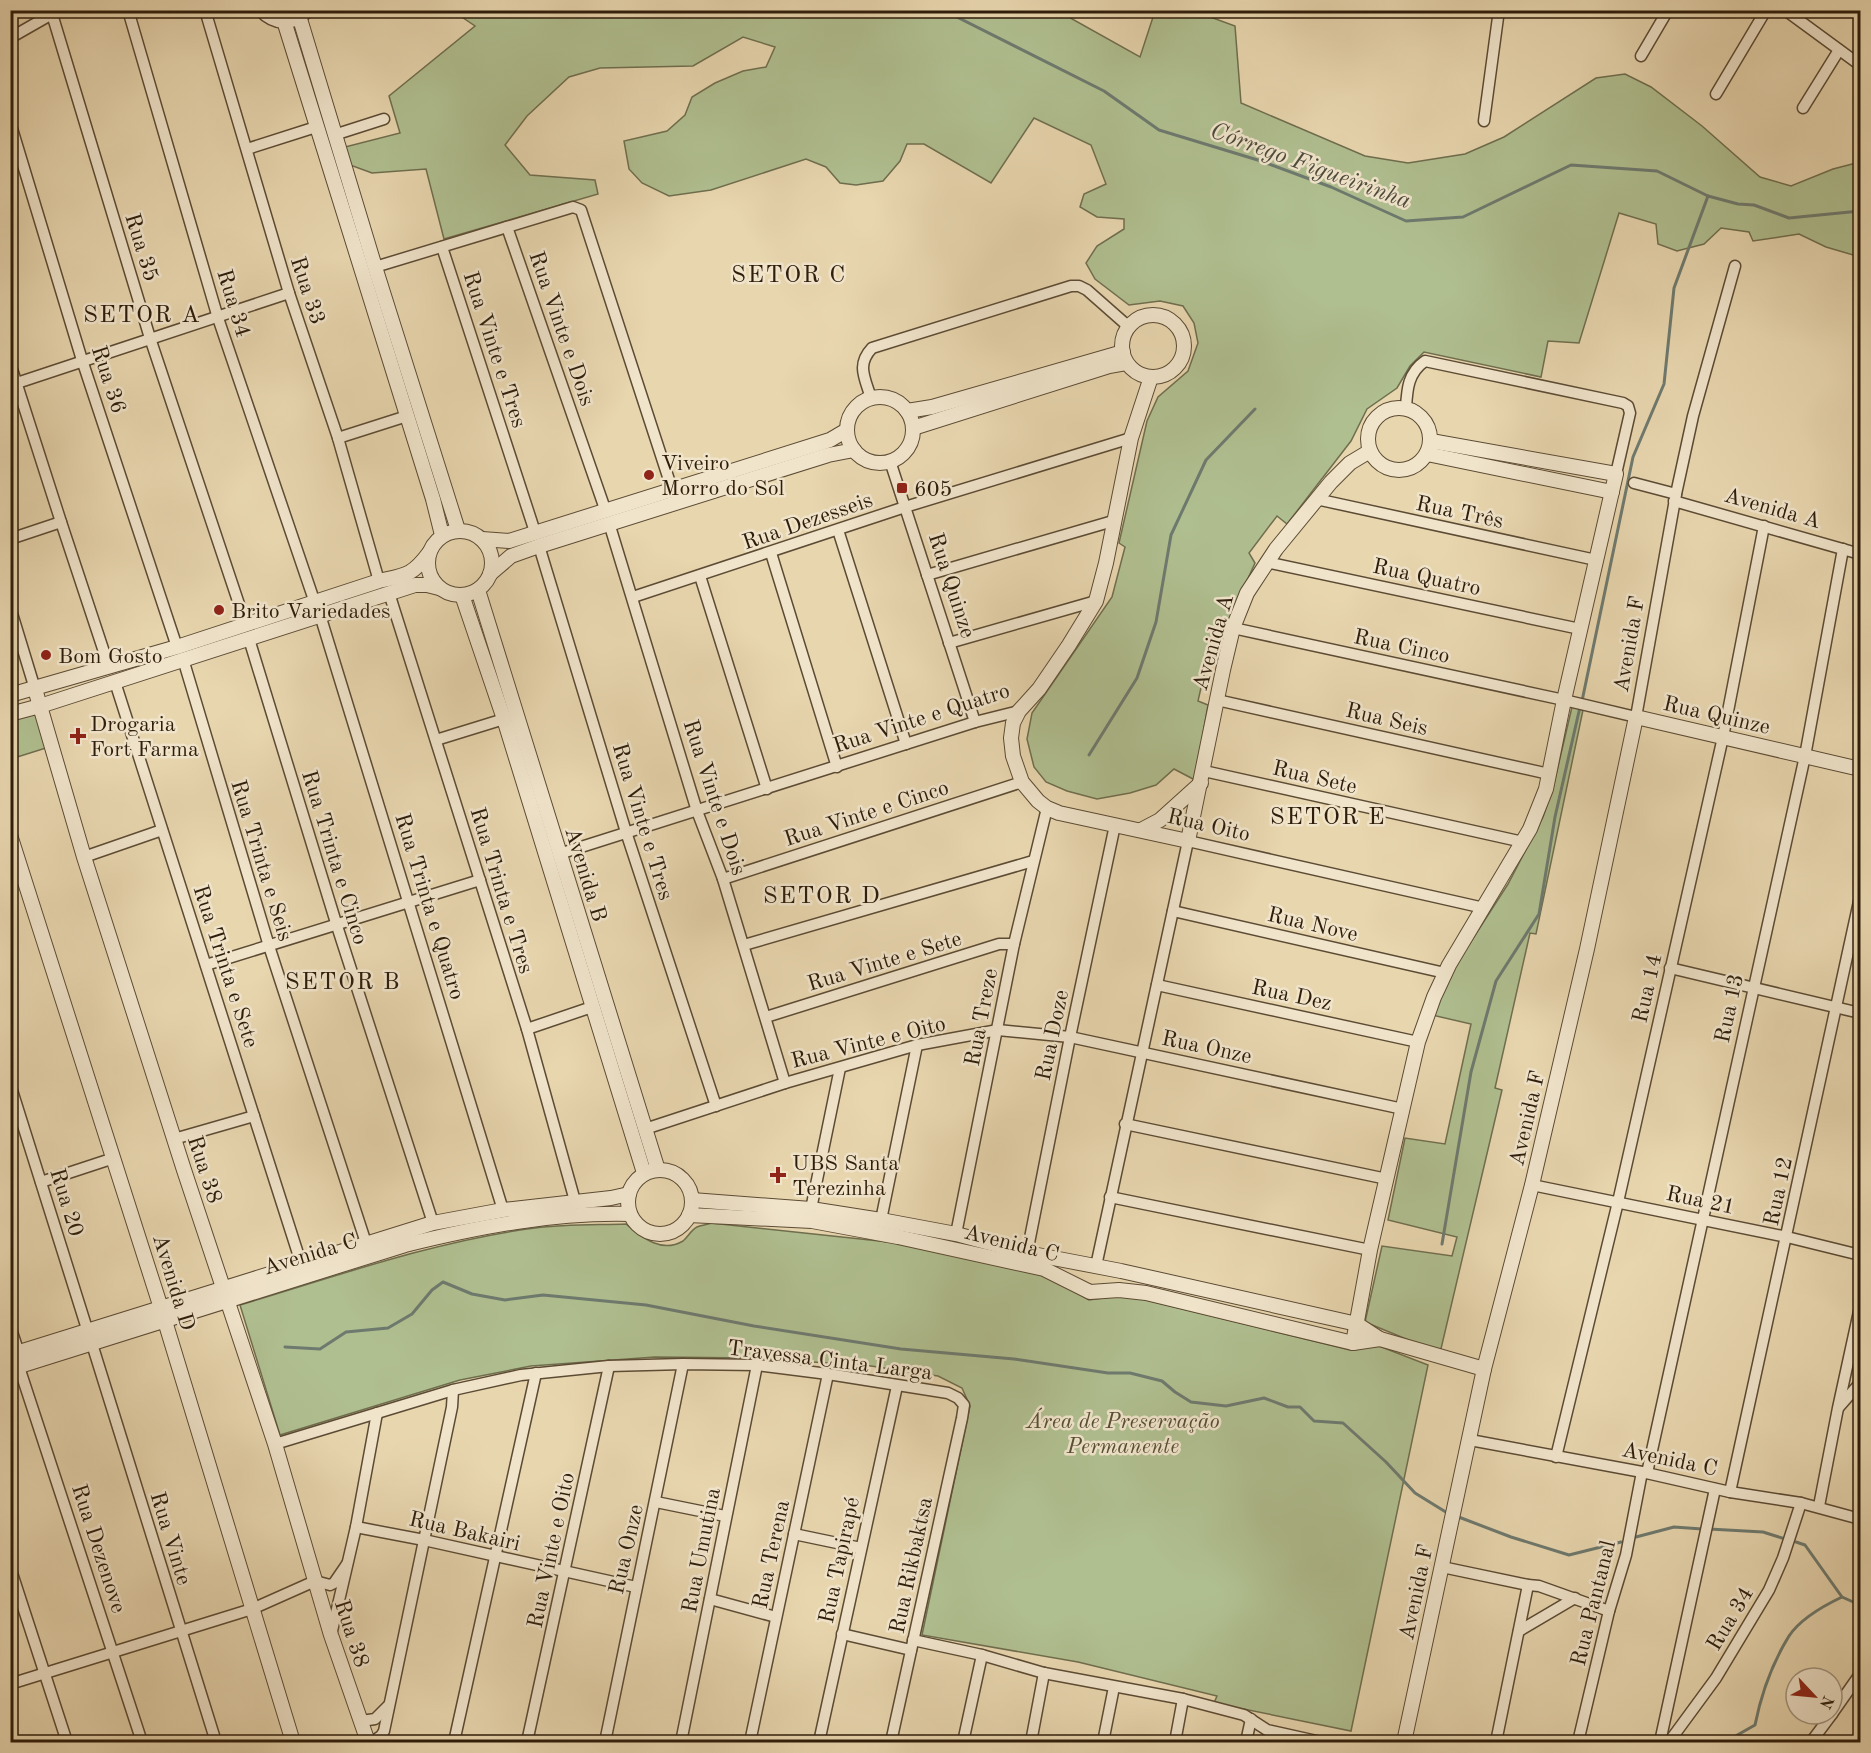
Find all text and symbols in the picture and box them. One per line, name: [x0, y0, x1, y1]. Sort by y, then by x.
water label: Córrego Figueirinha: [1207, 119, 1414, 214]
street label: Rua 35: [120, 211, 162, 284]
street label: Rua Vinte e Dois: [524, 248, 598, 409]
street label: Rua 33: [286, 254, 328, 327]
district label: SETOR C: [731, 264, 847, 288]
street label: Rua 34: [212, 267, 254, 340]
street label: Rua Vinte e Tres: [458, 269, 530, 431]
district label: SETOR A: [83, 304, 201, 328]
street label: Rua 36: [87, 343, 129, 416]
place label: Viveiro Morro do Sol: [661, 453, 785, 500]
marker: Viveiro Morro do Sol: [642, 468, 656, 482]
place label: 605: [914, 479, 952, 501]
marker: 605: [895, 481, 909, 495]
street label: Avenida A: [1722, 485, 1823, 533]
street label: Rua Dezesseis: [740, 489, 876, 554]
street label: Rua Três: [1414, 493, 1505, 533]
street label: Rua Quinze: [924, 530, 978, 641]
street label: Rua Quatro: [1370, 556, 1483, 600]
street label: Avenida A: [1190, 592, 1238, 693]
street label: Avenida F: [1611, 595, 1649, 694]
place label: Brito Variedades: [231, 601, 391, 623]
marker: Brito Variedades: [212, 603, 226, 617]
street label: Rua Cinco: [1352, 626, 1452, 668]
place label: Bom Gosto: [58, 646, 163, 668]
marker: Bom Gosto: [39, 648, 53, 662]
street label: Rua Vinte e Quatro: [831, 680, 1013, 758]
street label: Rua Quinze: [1661, 693, 1772, 739]
street label: Rua Seis: [1343, 700, 1430, 740]
place label: Drogaria Fort Farma: [90, 714, 199, 761]
street label: Rua Vinte e Dois: [679, 717, 750, 878]
marker: Drogaria Fort Farma: [71, 729, 85, 743]
street label: Rua Vinte e Tres: [608, 740, 676, 903]
street label: Rua Sete: [1270, 758, 1359, 798]
street label: Rua Trinta e Cinco: [297, 768, 371, 947]
street label: Rua Trinta e Seis: [226, 777, 296, 944]
street label: Rua Vinte e Cinco: [782, 777, 952, 851]
street label: Rua Trinta e Tres: [465, 805, 537, 976]
street label: Rua Oito: [1165, 806, 1252, 846]
district label: SETOR E: [1270, 806, 1386, 830]
street label: Rua Trinta e Quatro: [390, 811, 468, 1002]
street label: Avenida B: [560, 825, 610, 924]
street label: Rua Trinta e Sete: [188, 883, 262, 1051]
district label: SETOR D: [763, 885, 881, 909]
street label: Rua Nove: [1265, 904, 1360, 946]
street label: Rua Vinte e Sete: [805, 928, 964, 996]
street label: Rua 14: [1629, 952, 1667, 1025]
street label: Rua Treze: [962, 967, 1002, 1068]
district label: SETOR B: [285, 971, 401, 995]
street label: Rua 13: [1712, 972, 1748, 1045]
street label: Rua Dez: [1249, 977, 1334, 1015]
street label: Rua Doze: [1033, 988, 1073, 1083]
street label: Rua Vinte e Oito: [789, 1013, 948, 1073]
street label: Rua Onze: [1159, 1028, 1254, 1068]
street label: Avenida F: [1506, 1069, 1550, 1168]
street label: Rua 38: [183, 1133, 225, 1206]
place label: UBS Santa Terezinha: [792, 1153, 899, 1200]
street label: Rua 12: [1761, 1155, 1797, 1228]
street label: Rua 20: [45, 1166, 87, 1239]
marker: UBS Santa Terezinha: [769, 1166, 787, 1184]
street label: Rua 21: [1664, 1183, 1737, 1219]
street label: Avenida C: [962, 1222, 1061, 1266]
street label: Avenida C: [261, 1230, 360, 1280]
street label: Avenida D: [148, 1232, 198, 1333]
street label: Travessa Cinta Larga: [726, 1337, 934, 1384]
park label: Área de Preservação Permanente: [1025, 1407, 1220, 1458]
street label: Avenida C: [1620, 1439, 1719, 1481]
street label: Rua Vinte e Oito: [525, 1471, 579, 1630]
street label: Rua Dezenove: [67, 1481, 129, 1616]
street label: Rua Umutina: [679, 1486, 725, 1615]
street label: Rua Vinte: [146, 1489, 195, 1588]
street label: Rua Tapirapé: [816, 1495, 864, 1626]
street label: Rua Rikbaktsa: [887, 1495, 937, 1636]
street label: Rua Terena: [750, 1498, 794, 1611]
street label: Rua Onze: [606, 1502, 648, 1597]
street label: Rua Bakairi: [407, 1508, 523, 1555]
street label: Rua Pantanal: [1568, 1538, 1620, 1669]
street label: Avenida F: [1396, 1543, 1438, 1642]
street label: Rua 34: [1703, 1583, 1758, 1655]
street label: Rua 38: [330, 1597, 372, 1670]
north arrow: [1784, 1666, 1844, 1726]
text: N: [1815, 1693, 1836, 1711]

